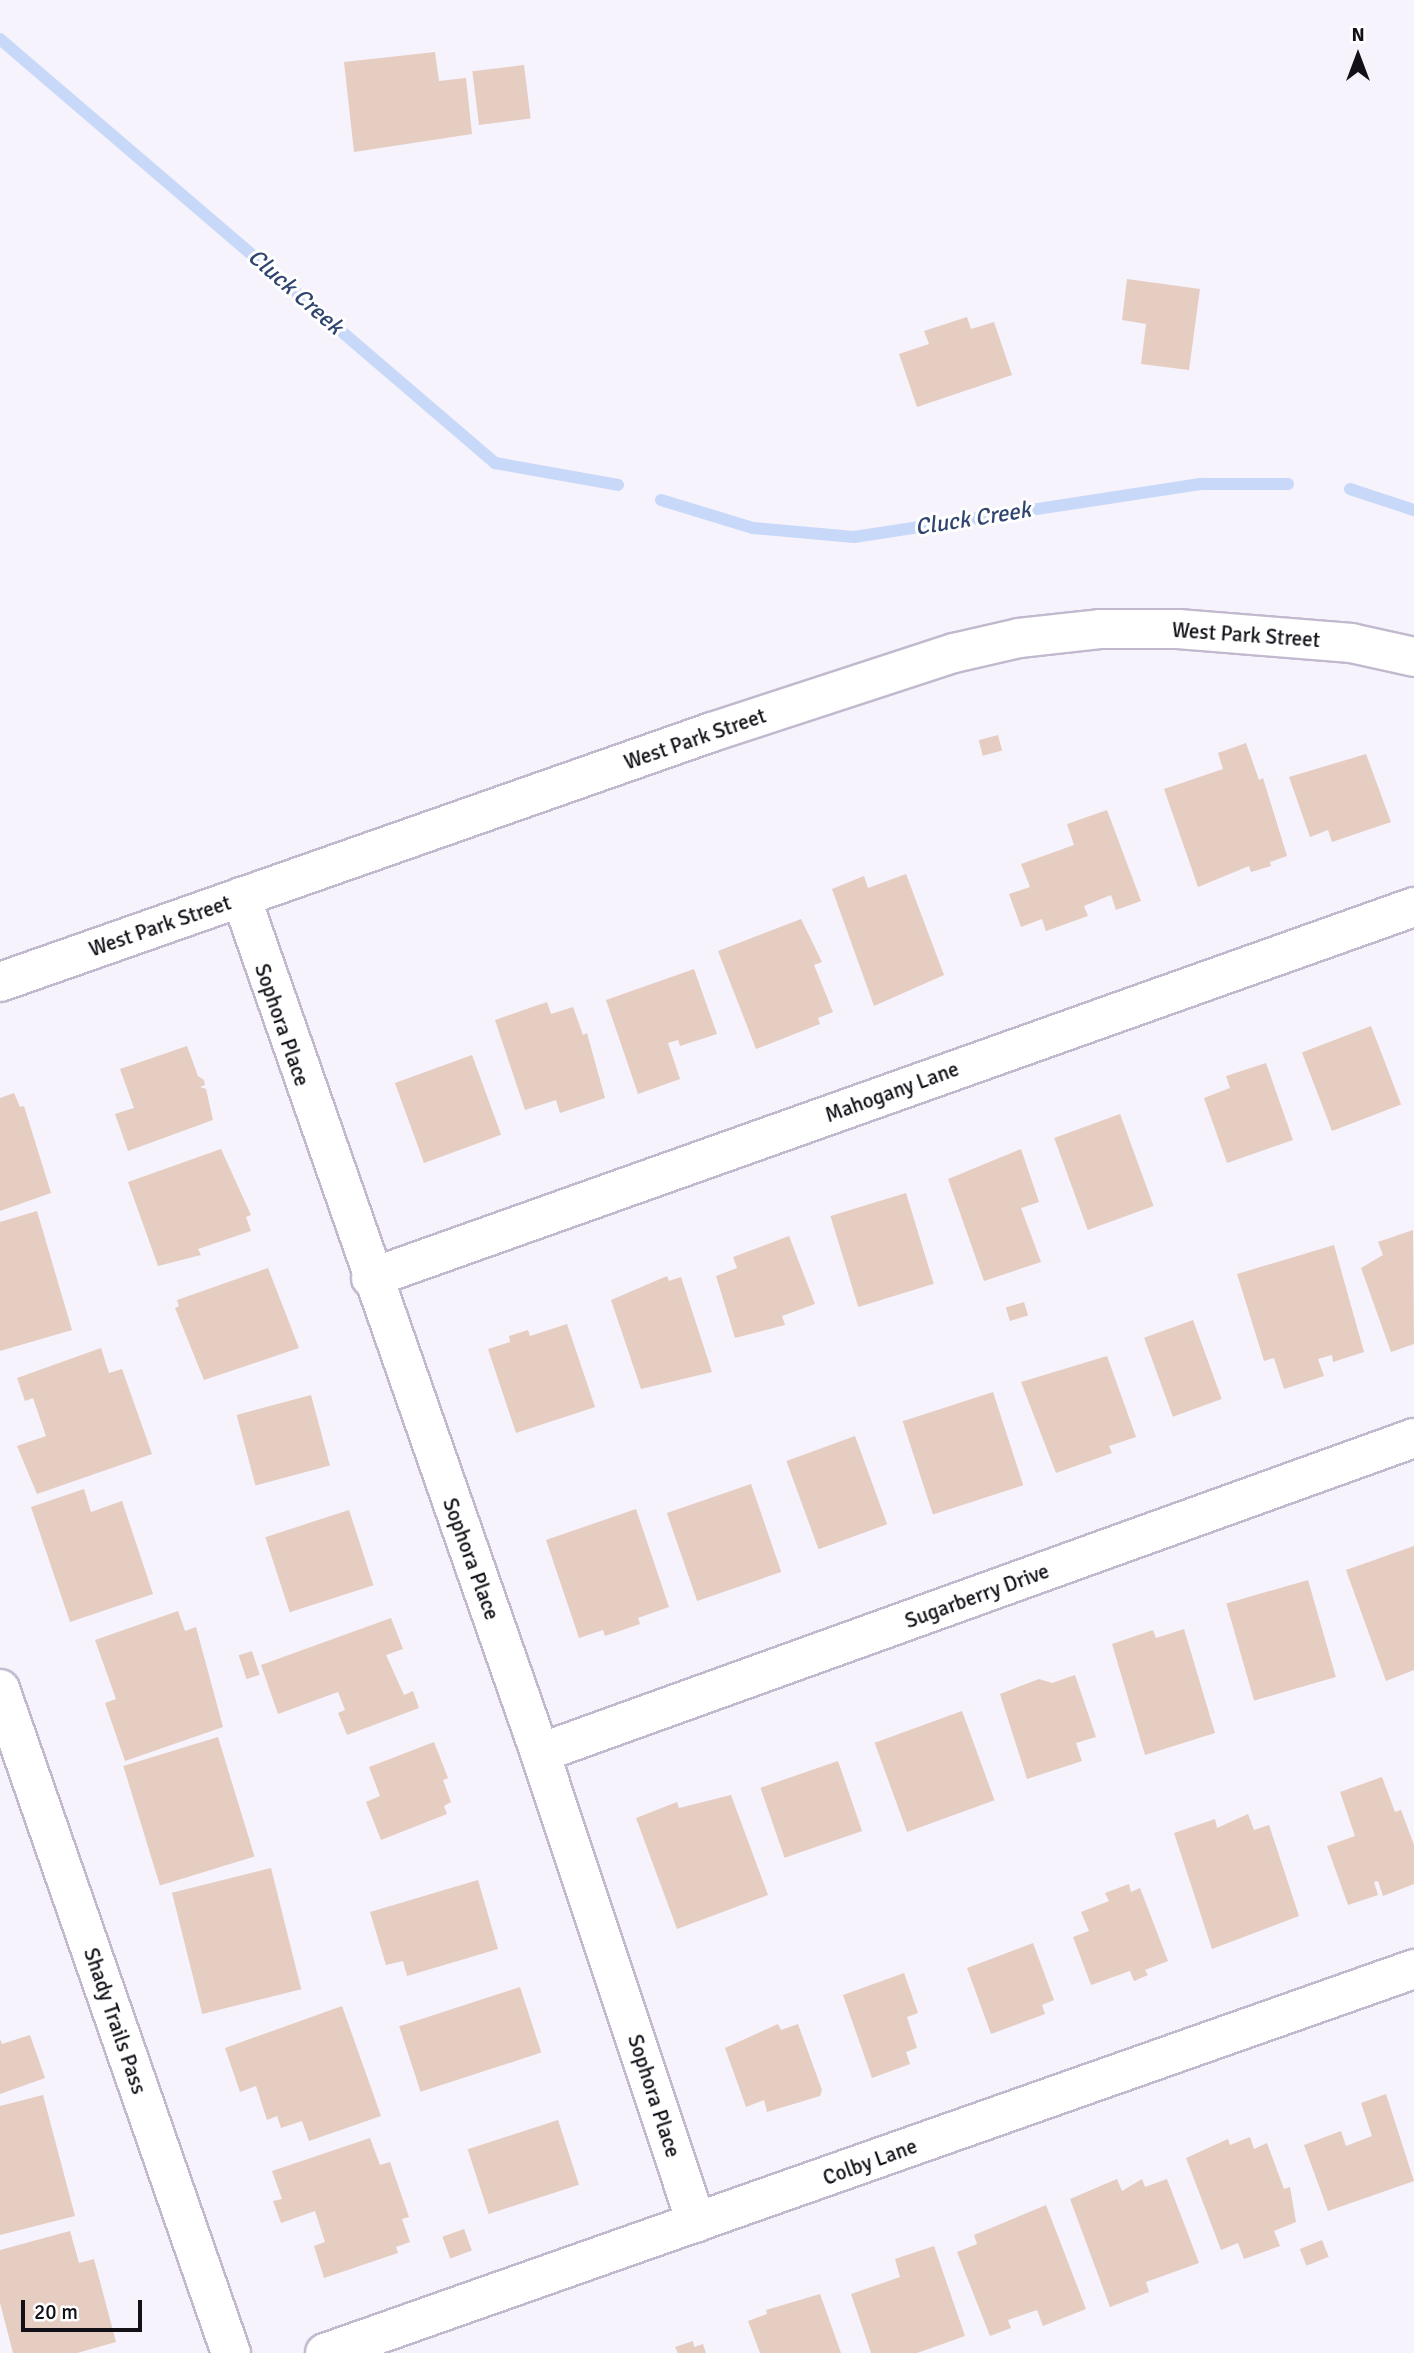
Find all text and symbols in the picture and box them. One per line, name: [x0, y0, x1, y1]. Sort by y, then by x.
north arrow: [1323, 21, 1393, 91]
text: N: [1351, 23, 1365, 47]
water label: Cluck Creek: [242, 243, 348, 341]
water label: Cluck Creek: [913, 496, 1033, 542]
street label: West Park Street: [1171, 617, 1321, 653]
street label: West Park Street: [621, 703, 769, 775]
street label: West Park Street: [86, 890, 234, 962]
street label: Sophora Place: [249, 960, 315, 1090]
street label: Mahogany Lane: [822, 1056, 962, 1128]
street label: Sophora Place: [437, 1495, 505, 1623]
street label: Sugarberry Drive: [901, 1558, 1053, 1634]
street label: Shady Trails Pass: [78, 1945, 152, 2097]
street label: Sophora Place: [622, 2031, 686, 2161]
street label: Colby Lane: [819, 2133, 921, 2191]
scale bar: [24, 2286, 145, 2330]
text: 20 m: [34, 2299, 78, 2325]

